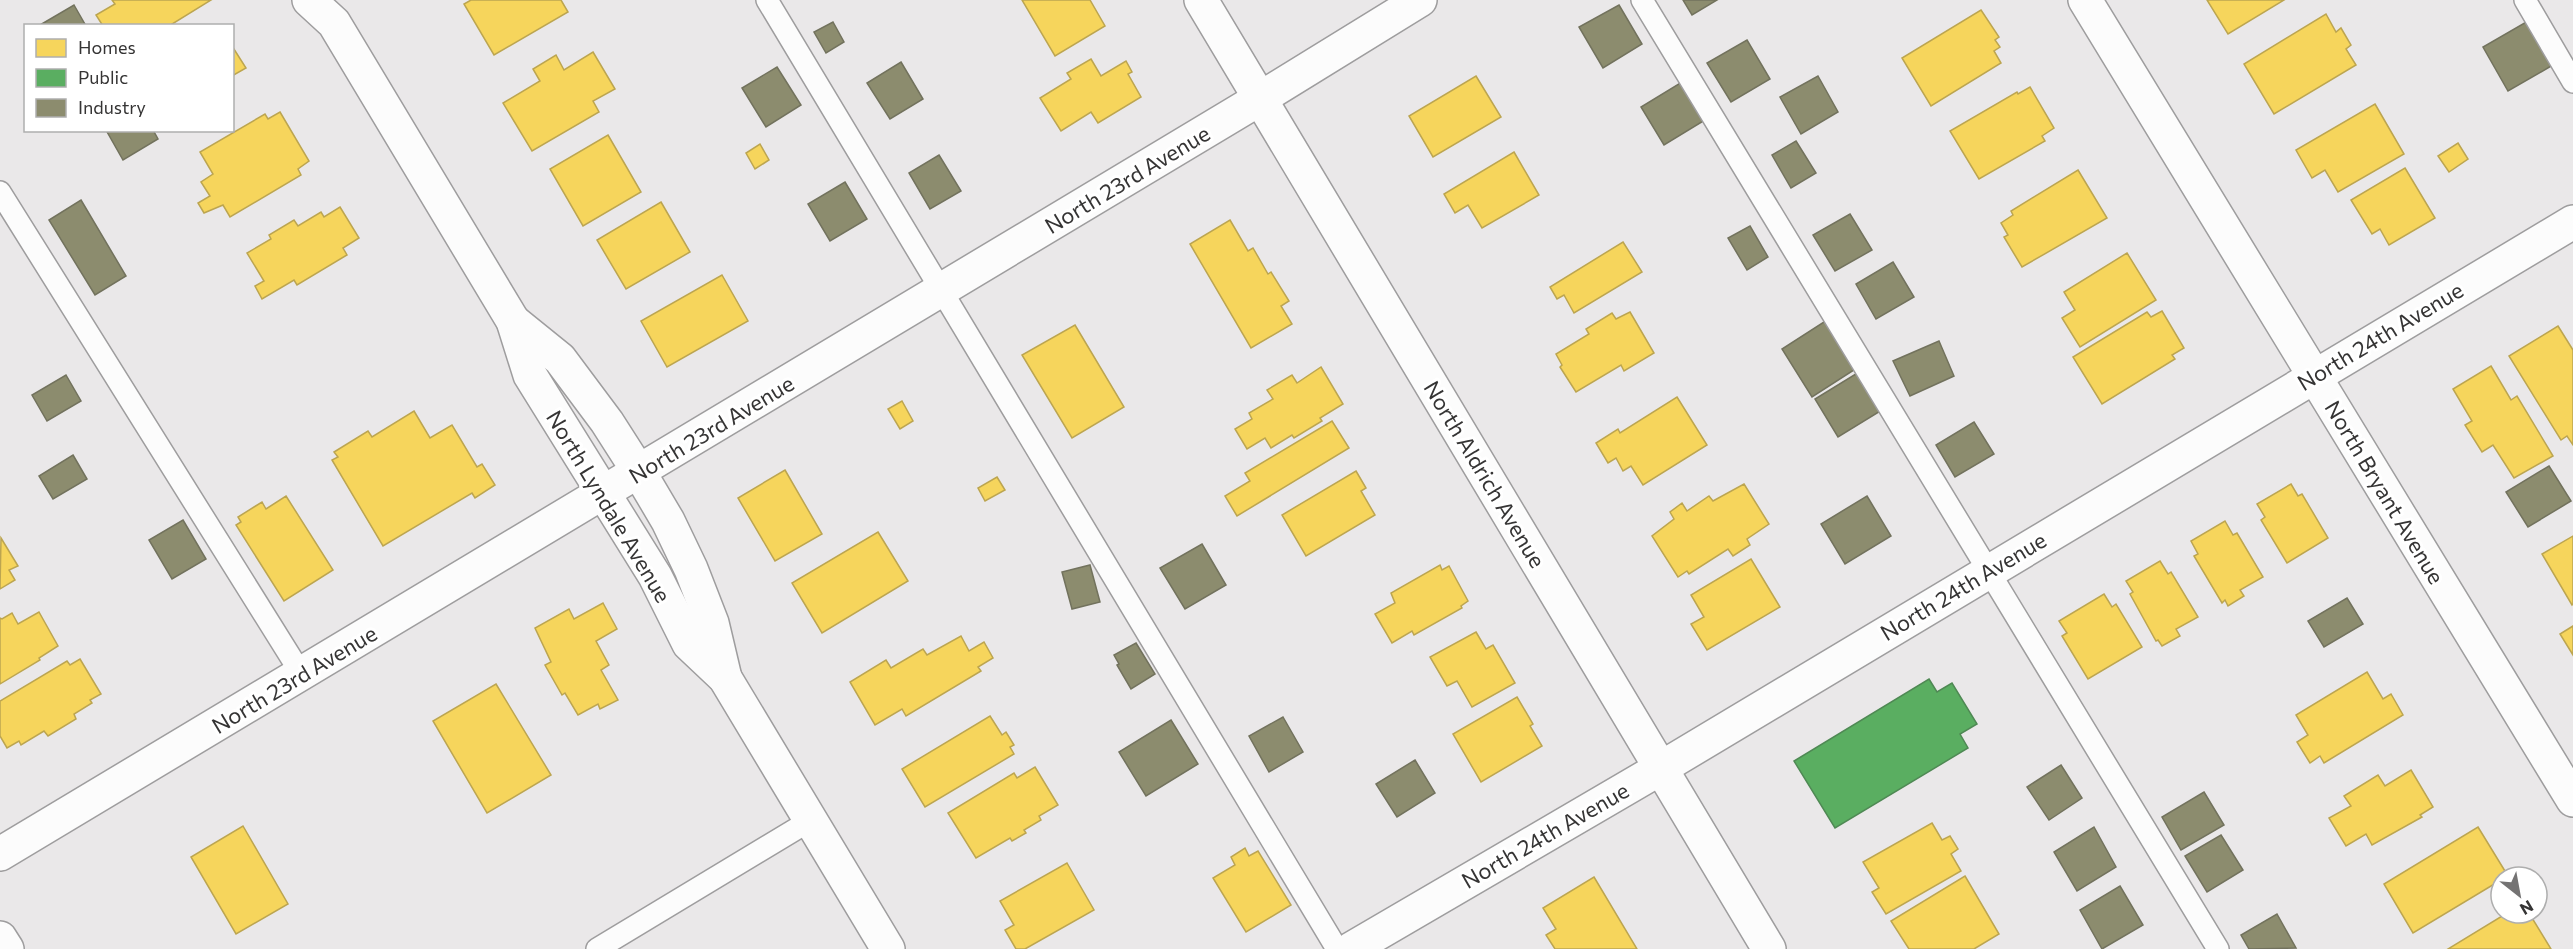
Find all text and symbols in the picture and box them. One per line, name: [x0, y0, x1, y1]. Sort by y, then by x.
legend: [24, 24, 234, 132]
text: Homes: [78, 36, 136, 58]
text: Public: [78, 66, 128, 88]
text: Industry: [78, 96, 146, 118]
street label: North 23rd Avenue: [1040, 119, 1214, 239]
street label: North 24th Avenue: [2292, 276, 2468, 396]
street label: North 23rd Avenue: [624, 369, 798, 489]
street label: North Aldrich Avenue: [1418, 376, 1552, 572]
street label: North Bryant Avenue: [2320, 395, 2450, 589]
street label: North Lyndale Avenue: [541, 405, 677, 607]
street label: North 24th Avenue: [1875, 526, 2051, 646]
street label: North 23rd Avenue: [207, 619, 381, 739]
street label: North 24th Avenue: [1457, 776, 1633, 894]
north arrow: [2489, 865, 2549, 925]
text: N: [2517, 897, 2537, 920]

